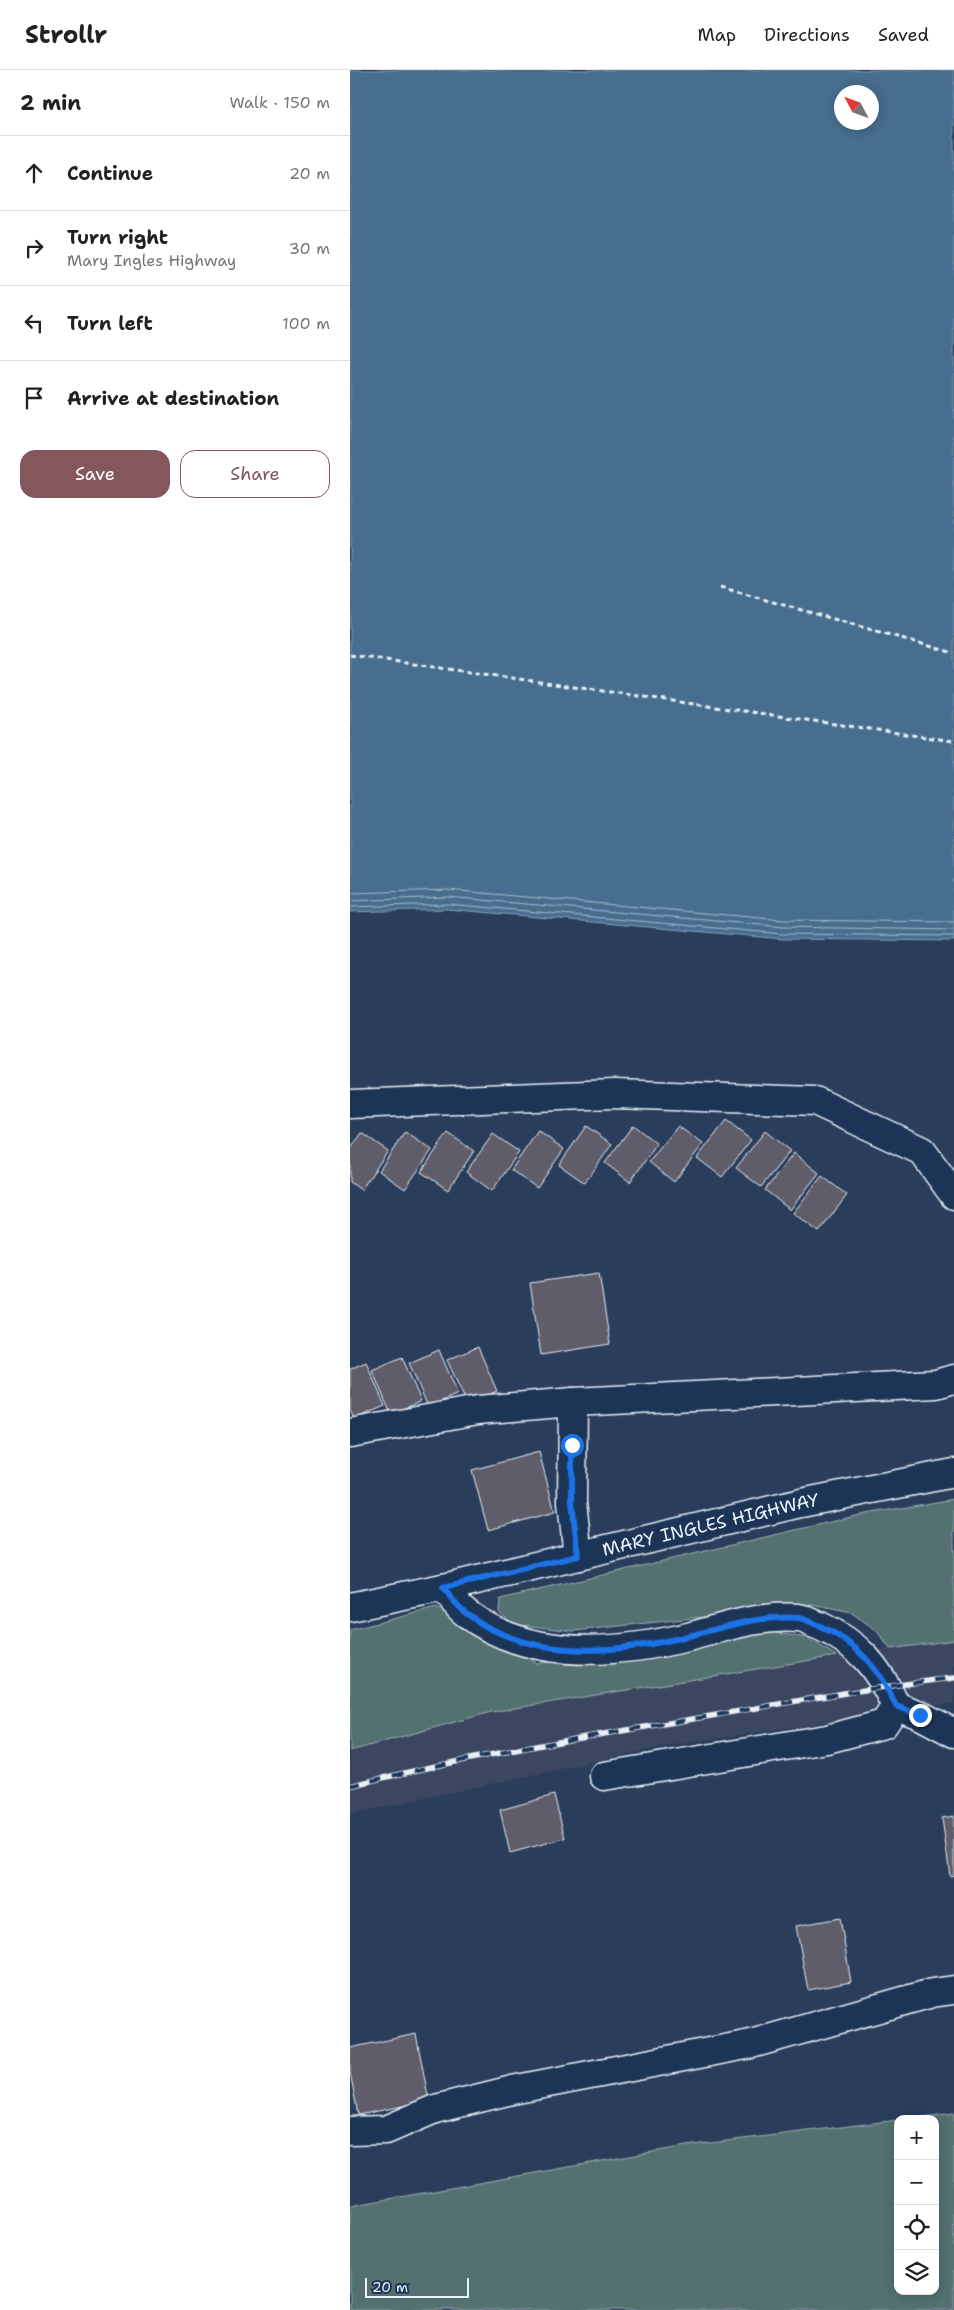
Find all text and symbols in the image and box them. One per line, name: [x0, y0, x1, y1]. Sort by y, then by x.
text: Strollr: [25, 19, 107, 51]
text: Map: [698, 23, 736, 47]
text: Directions: [764, 23, 850, 47]
text: Saved: [878, 23, 929, 47]
north arrow: [834, 85, 879, 130]
text: 2 min: [20, 89, 81, 117]
text: Walk · 150 m: [229, 92, 330, 113]
icon: ahead: [20, 159, 48, 187]
text: Continue: [67, 161, 153, 186]
text: 20 m: [289, 163, 330, 184]
text: Turn right: [67, 225, 168, 250]
icon: right: [20, 234, 48, 262]
text: 30 m: [289, 238, 330, 259]
text: Mary Ingles Highway: [67, 250, 236, 271]
icon: left: [20, 309, 48, 337]
text: Turn left: [67, 311, 153, 336]
text: 100 m: [282, 313, 330, 334]
icon: arrive: [20, 384, 48, 412]
text: Arrive at destination: [67, 386, 279, 411]
button: Save: [20, 450, 170, 498]
button: Share: [180, 450, 330, 498]
route start: [561, 1434, 584, 1457]
street label: MARY INGLES HIGHWAY: [600, 1488, 821, 1562]
route end: [909, 1704, 932, 1727]
map controls: [894, 2115, 939, 2295]
button: +: [894, 2115, 939, 2160]
button: −: [894, 2160, 939, 2205]
button: locate: [894, 2205, 939, 2250]
button: layers: [894, 2250, 939, 2295]
scale bar: [365, 2275, 469, 2298]
text: 20 m: [372, 2278, 408, 2296]

